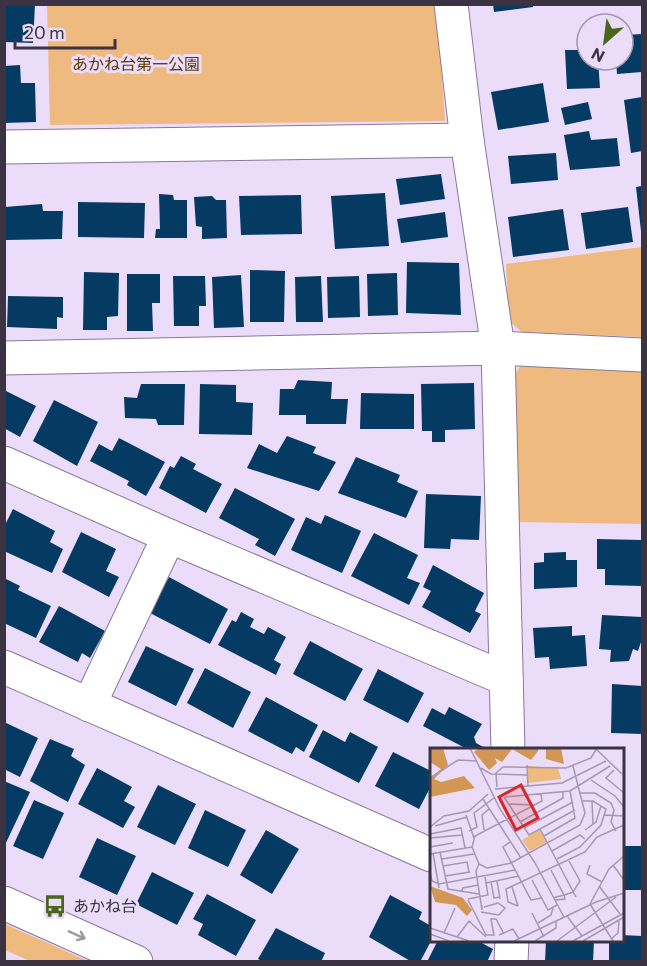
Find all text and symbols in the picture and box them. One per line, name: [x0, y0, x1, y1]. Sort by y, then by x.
scale bar: [15, 12, 116, 50]
north arrow: [575, 12, 635, 72]
text: 20 m: [24, 21, 65, 43]
text: N: [588, 44, 607, 67]
park label: あかね台第一公園: [72, 54, 200, 73]
inset map: [430, 748, 623, 942]
bus stop icon: あかね台: [42, 893, 68, 919]
place label: あかね台: [73, 896, 137, 915]
one-way arrow: [67, 930, 86, 941]

